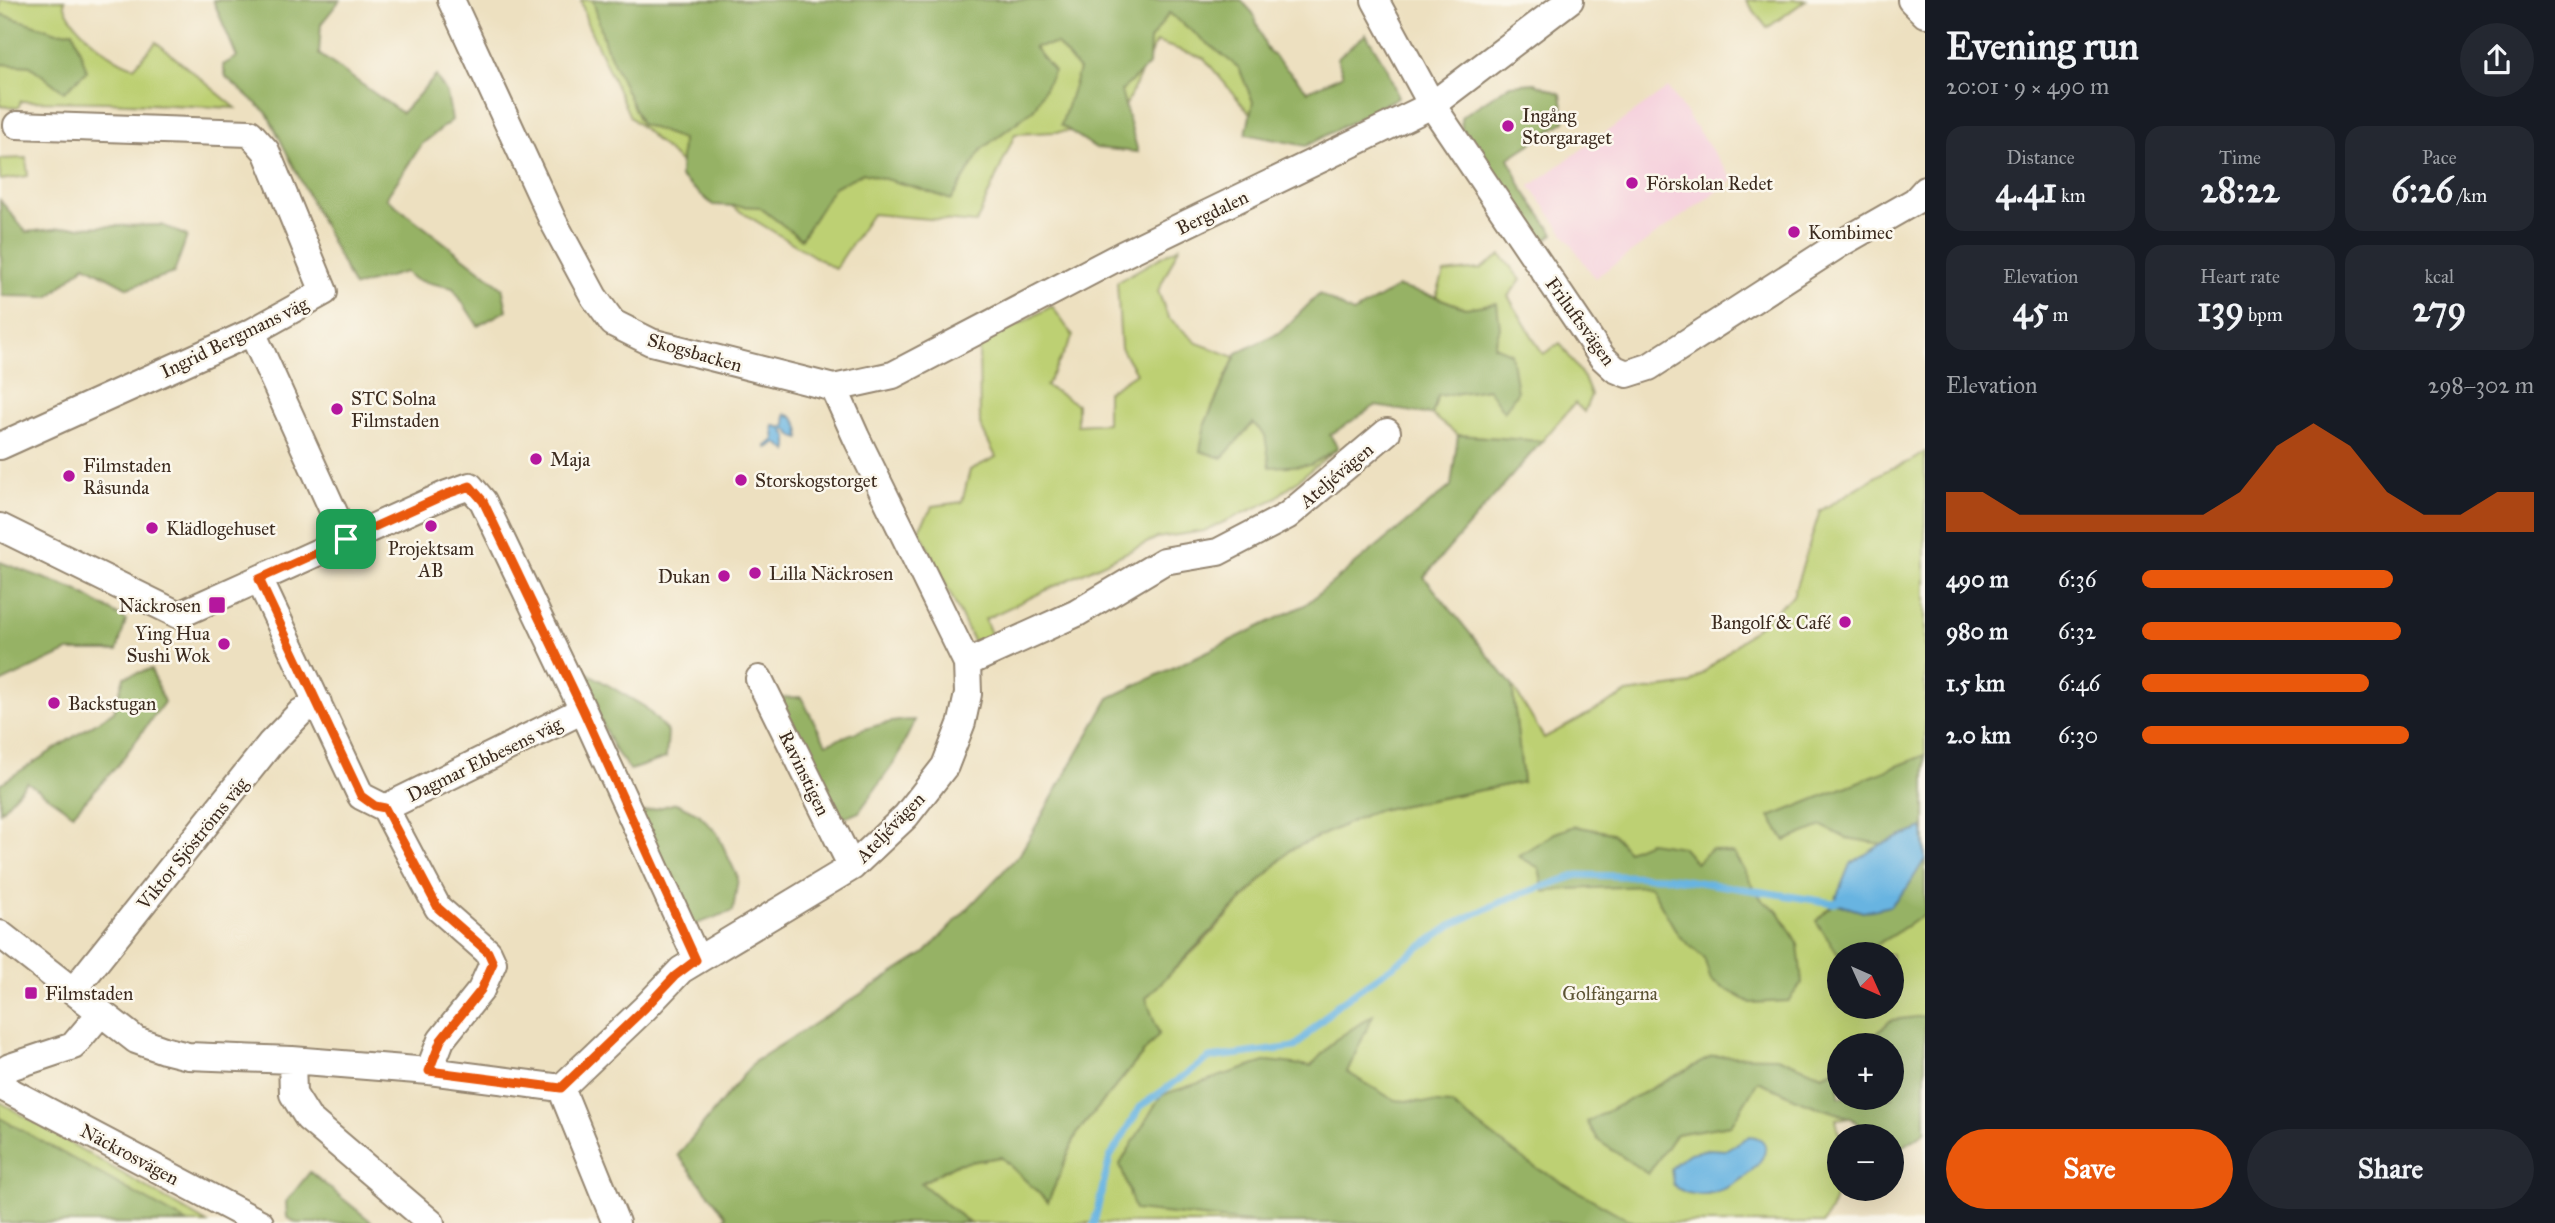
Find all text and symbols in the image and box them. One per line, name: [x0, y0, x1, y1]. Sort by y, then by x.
text: Evening run: [1946, 23, 2139, 69]
button: share: [2460, 23, 2534, 97]
text: 20:01 · 9 × 490 m: [1946, 72, 2109, 100]
place label: Ingång Storgaraget: [1522, 104, 1612, 150]
marker: Ingång Storgaraget: [1500, 118, 1516, 134]
text: Distance: [2007, 146, 2075, 169]
text: Time: [2219, 146, 2261, 169]
text: Pace: [2422, 146, 2457, 169]
text: 4.41: [1996, 169, 2057, 212]
text: 28:22: [2200, 169, 2280, 212]
text: 6:26: [2391, 169, 2453, 212]
place label: Förskolan Redet: [1646, 172, 1773, 195]
marker: Förskolan Redet: [1624, 175, 1640, 191]
text: km: [2057, 184, 2086, 207]
text: /km: [2453, 184, 2487, 207]
street label: Bergdalen: [1172, 185, 1252, 241]
place label: Kombimec: [1808, 221, 1893, 244]
marker: Kombimec: [1786, 224, 1802, 240]
text: Elevation: [2003, 265, 2078, 288]
text: Heart rate: [2200, 265, 2280, 288]
text: kcal: [2424, 265, 2454, 288]
street label: Friluftsvägen: [1540, 273, 1620, 371]
text: 45: [2013, 288, 2049, 331]
text: 139: [2197, 288, 2244, 331]
text: 279: [2412, 288, 2466, 331]
street label: Ingrid Bergmans väg: [157, 292, 312, 384]
text: m: [2049, 303, 2069, 326]
text: bpm: [2244, 303, 2283, 326]
street label: Skogsbacken: [645, 328, 745, 378]
text: Elevation: [1946, 371, 2037, 399]
text: 298–302 m: [2428, 371, 2534, 399]
place label: STC Solna Filmstaden: [351, 387, 439, 432]
marker: STC Solna Filmstaden: [329, 401, 345, 417]
street label: Ateljévägen: [1294, 438, 1378, 514]
place label: Maja: [550, 448, 591, 471]
marker: Maja: [528, 451, 544, 467]
place label: Filmstaden Råsunda: [83, 454, 171, 499]
marker: Filmstaden Råsunda: [61, 468, 77, 484]
place label: Storskogstorget: [755, 469, 878, 493]
marker: Storskogstorget: [733, 472, 749, 488]
pin: [316, 509, 376, 569]
place label: Klädlogehuset: [166, 517, 276, 541]
marker: Projektsam AB: [423, 518, 439, 534]
marker: Klädlogehuset: [144, 520, 160, 536]
icon: arrive: [327, 520, 365, 558]
place label: Projektsam AB: [388, 537, 474, 582]
place label: Lilla Näckrosen: [769, 562, 893, 585]
place label: Dukan: [658, 565, 710, 588]
marker: Lilla Näckrosen: [747, 565, 763, 581]
text: 490 m: [1946, 565, 2009, 593]
text: 6:36: [2058, 565, 2097, 593]
marker: Dukan: [716, 568, 732, 584]
place label: Näckrosen: [118, 594, 201, 617]
marker: Näckrosen: [207, 595, 227, 615]
place label: Bangolf & Café: [1711, 611, 1831, 635]
marker: Bangolf & Café: [1837, 614, 1853, 630]
text: 980 m: [1946, 617, 2008, 645]
text: 6:32: [2058, 617, 2096, 645]
place label: Ying Hua Sushi Wok: [126, 622, 211, 667]
marker: Ying Hua Sushi Wok: [216, 636, 232, 652]
text: 1.5 km: [1946, 669, 2005, 697]
text: 6:46: [2058, 669, 2100, 697]
place label: Backstugan: [68, 692, 156, 716]
marker: Backstugan: [46, 695, 62, 711]
street label: Dagmar Ebbesens väg: [403, 712, 566, 808]
text: 2.0 km: [1946, 721, 2011, 749]
text: 6:30: [2058, 721, 2098, 749]
street label: Ravinstigen: [773, 727, 835, 820]
street label: Viktor Sjöströms väg: [131, 772, 254, 915]
street label: Ateljévägen: [850, 787, 930, 869]
north arrow: [1827, 942, 1904, 1018]
map controls: [1827, 942, 1904, 1201]
place label: Filmstaden: [45, 982, 133, 1005]
park label: Golfängarna: [1562, 982, 1659, 1006]
marker: Filmstaden: [23, 985, 39, 1001]
button: +: [1827, 1033, 1904, 1110]
street label: Näckrosvägen: [76, 1119, 183, 1191]
button: −: [1827, 1124, 1904, 1201]
button: Save: [1946, 1129, 2233, 1209]
button: Share: [2247, 1129, 2534, 1209]

